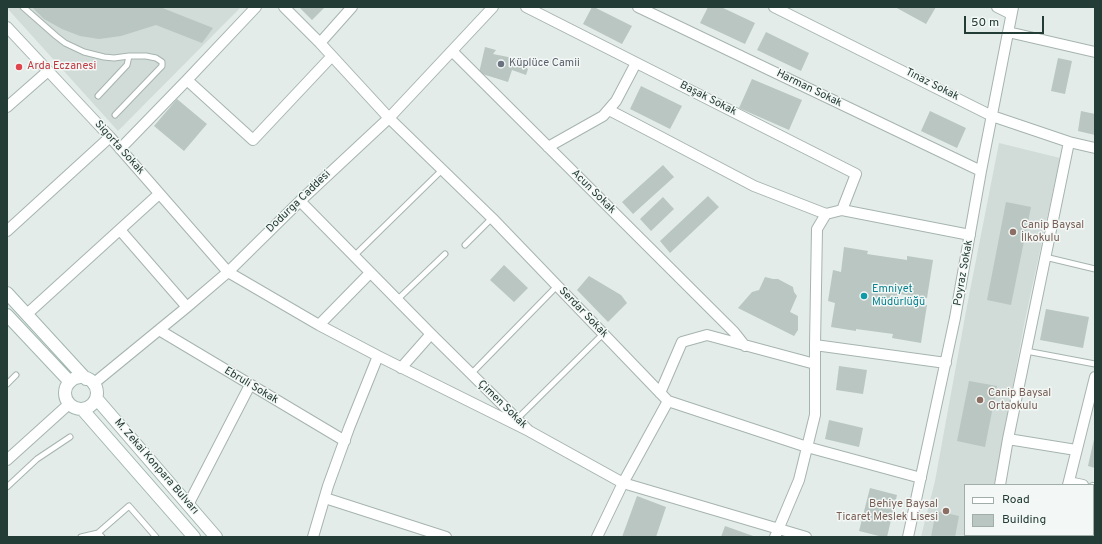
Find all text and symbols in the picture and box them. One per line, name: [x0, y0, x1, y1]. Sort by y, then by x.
scale bar: [966, 8, 1046, 34]
text: 50 m: [971, 15, 999, 31]
place label: Küplüce Camii: [509, 57, 580, 71]
marker: Küplüce Camii: [496, 59, 506, 69]
place label: Arda Eczanesi: [27, 60, 96, 74]
marker: Arda Eczanesi: [14, 62, 24, 72]
street label: Tınaz Sokak: [903, 66, 961, 104]
street label: Harman Sokak: [774, 67, 844, 111]
street label: Başak Sokak: [677, 79, 739, 119]
street label: Sigorta Sokak: [91, 118, 147, 178]
street label: Acun Sokak: [568, 167, 618, 217]
street label: Dodurga Caddesi: [264, 168, 334, 236]
place label: Canip Baysal İlkokulu: [1021, 219, 1084, 245]
marker: Canip Baysal İlkokulu: [1008, 227, 1018, 237]
street label: Poyraz Sokak: [952, 239, 976, 307]
place label: Emniyet Müdürlüğü: [872, 283, 925, 309]
street label: Serdar Sokak: [556, 285, 610, 341]
marker: Emniyet Müdürlüğü: [859, 291, 869, 301]
street label: Ebruli Sokak: [221, 365, 281, 407]
street label: Çimen Sokak: [474, 378, 530, 432]
place label: Canip Baysal Ortaokulu: [988, 387, 1051, 413]
marker: Canip Baysal Ortaokulu: [975, 395, 985, 405]
street label: M. Zekai Konpara Bulvarı: [111, 417, 201, 517]
legend: [964, 484, 1094, 536]
text: Road: [1002, 492, 1030, 508]
place label: Behiye Baysal Ticaret Meslek Lisesi: [836, 498, 938, 524]
marker: Behiye Baysal Ticaret Meslek Lisesi: [941, 506, 951, 516]
text: Building: [1002, 512, 1046, 528]

